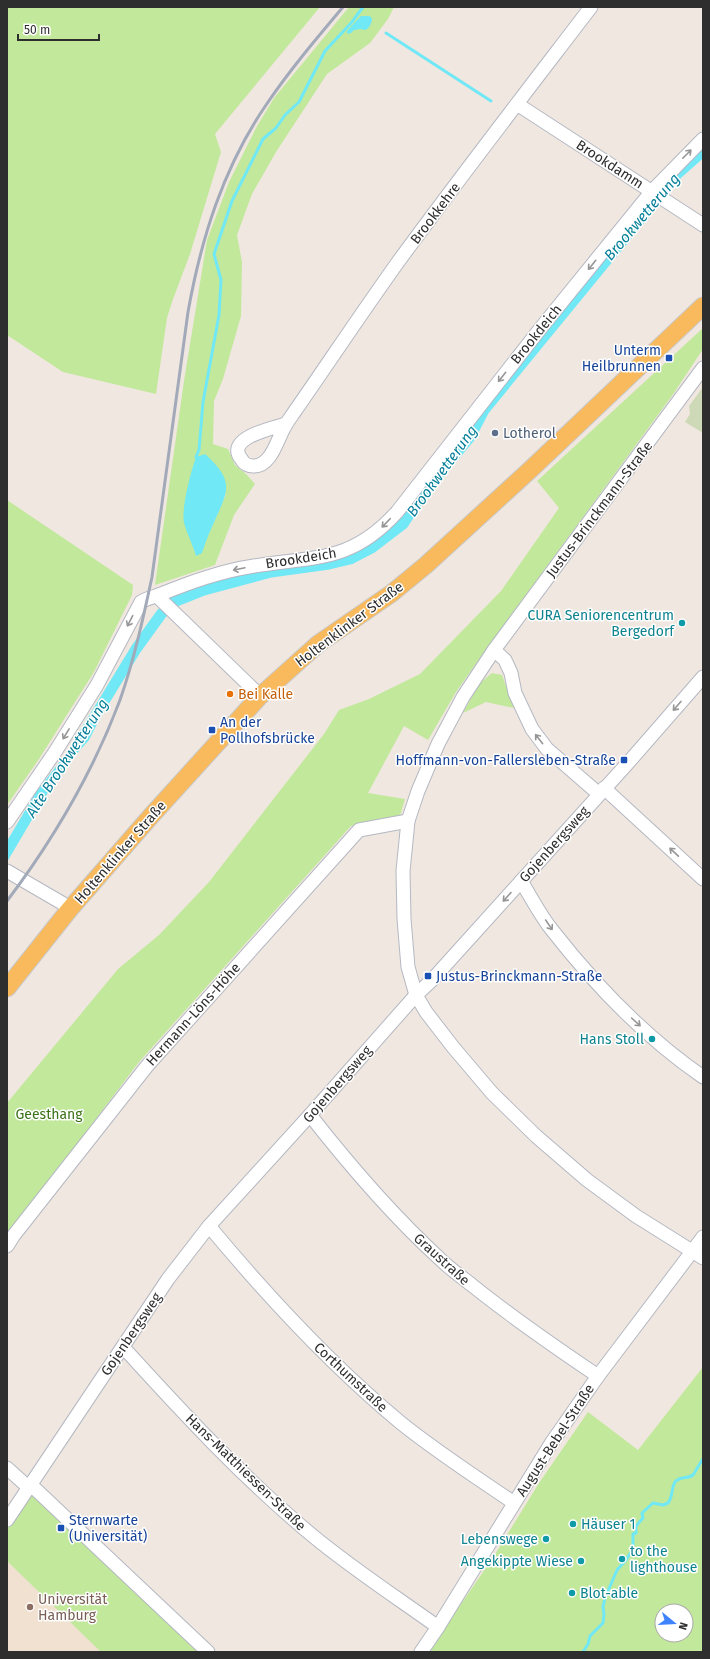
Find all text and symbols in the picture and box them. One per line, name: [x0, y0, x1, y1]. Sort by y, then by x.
scale bar: [18, 16, 99, 42]
text: 50 m: [24, 23, 50, 37]
street label: Brookdamm: [573, 136, 647, 192]
one-way arrow: [682, 149, 691, 159]
water label: Brookwetterung: [600, 170, 684, 264]
street label: Brookkehre: [407, 179, 464, 247]
one-way arrow: [587, 259, 596, 270]
street label: Brookdeich: [507, 301, 566, 368]
place label: Unterm Heilbrunnen: [582, 342, 661, 375]
marker: Unterm Heilbrunnen: [664, 353, 674, 363]
one-way arrow: [497, 372, 506, 383]
water label: Brookwetterung: [403, 422, 481, 520]
place label: Lotherol: [503, 425, 556, 442]
marker: Lotherol: [490, 428, 500, 438]
street label: Justus-Brinckmann-Straße: [543, 438, 656, 581]
one-way arrow: [382, 518, 391, 528]
street label: Brookdeich: [264, 544, 338, 573]
one-way arrow: [233, 565, 246, 573]
street label: Holtenklinker Straße: [292, 578, 407, 671]
place label: CURA Seniorencentrum Bergedorf: [528, 607, 675, 640]
one-way arrow: [126, 615, 133, 627]
marker: CURA Seniorencentrum Bergedorf: [677, 618, 687, 628]
place label: Bei Kalle: [238, 686, 293, 703]
marker: Bei Kalle: [225, 689, 235, 699]
water label: Alte Brookwetterung: [21, 695, 112, 821]
one-way arrow: [672, 700, 681, 711]
place label: An der Pollhofsbrücke: [220, 714, 315, 747]
marker: An der Pollhofsbrücke: [207, 725, 217, 735]
one-way arrow: [62, 728, 70, 740]
one-way arrow: [535, 733, 544, 744]
place label: Hoffmann-von-Fallersleben-Straße: [396, 752, 616, 769]
marker: Hoffmann-von-Fallersleben-Straße: [619, 755, 629, 765]
street label: Holtenklinker Straße: [71, 797, 170, 907]
street label: Gojenbergsweg: [516, 802, 593, 886]
one-way arrow: [669, 847, 679, 857]
one-way arrow: [502, 891, 511, 902]
one-way arrow: [545, 920, 553, 931]
street label: Hermann-Löns-Höhe: [143, 959, 244, 1069]
place label: Justus-Brinckmann-Straße: [436, 968, 602, 985]
marker: Justus-Brinckmann-Straße: [423, 971, 433, 981]
one-way arrow: [630, 1018, 641, 1027]
place label: Hans Stoll: [580, 1031, 644, 1048]
marker: Hans Stoll: [647, 1034, 657, 1044]
street label: Gojenbergsweg: [299, 1042, 376, 1126]
park label: Geesthang: [16, 1106, 83, 1123]
street label: Graustraße: [410, 1230, 473, 1289]
street label: Gojenbergsweg: [97, 1289, 166, 1379]
street label: Corthumstraße: [310, 1339, 391, 1416]
street label: August-Bebel-Straße: [513, 1381, 598, 1500]
street label: Hans-Matthiessen-Straße: [182, 1410, 309, 1534]
place label: Sternwarte (Universität): [69, 1512, 147, 1545]
place label: Häuser 1: [581, 1516, 636, 1533]
marker: Häuser 1: [568, 1519, 578, 1529]
marker: Sternwarte (Universität): [56, 1523, 66, 1533]
place label: Lebenswege: [461, 1531, 538, 1548]
marker: Lebenswege: [541, 1534, 551, 1544]
place label: to the lighthouse: [630, 1543, 697, 1576]
place label: Angekippte Wiese: [461, 1553, 573, 1570]
marker: to the lighthouse: [617, 1554, 627, 1564]
marker: Angekippte Wiese: [576, 1556, 586, 1566]
place label: Blot-able: [580, 1585, 638, 1602]
marker: Blot-able: [567, 1588, 577, 1598]
place label: Universität Hamburg: [38, 1591, 108, 1624]
marker: Universität Hamburg: [25, 1602, 35, 1612]
north arrow: [654, 1603, 694, 1643]
text: N: [676, 1620, 690, 1631]

